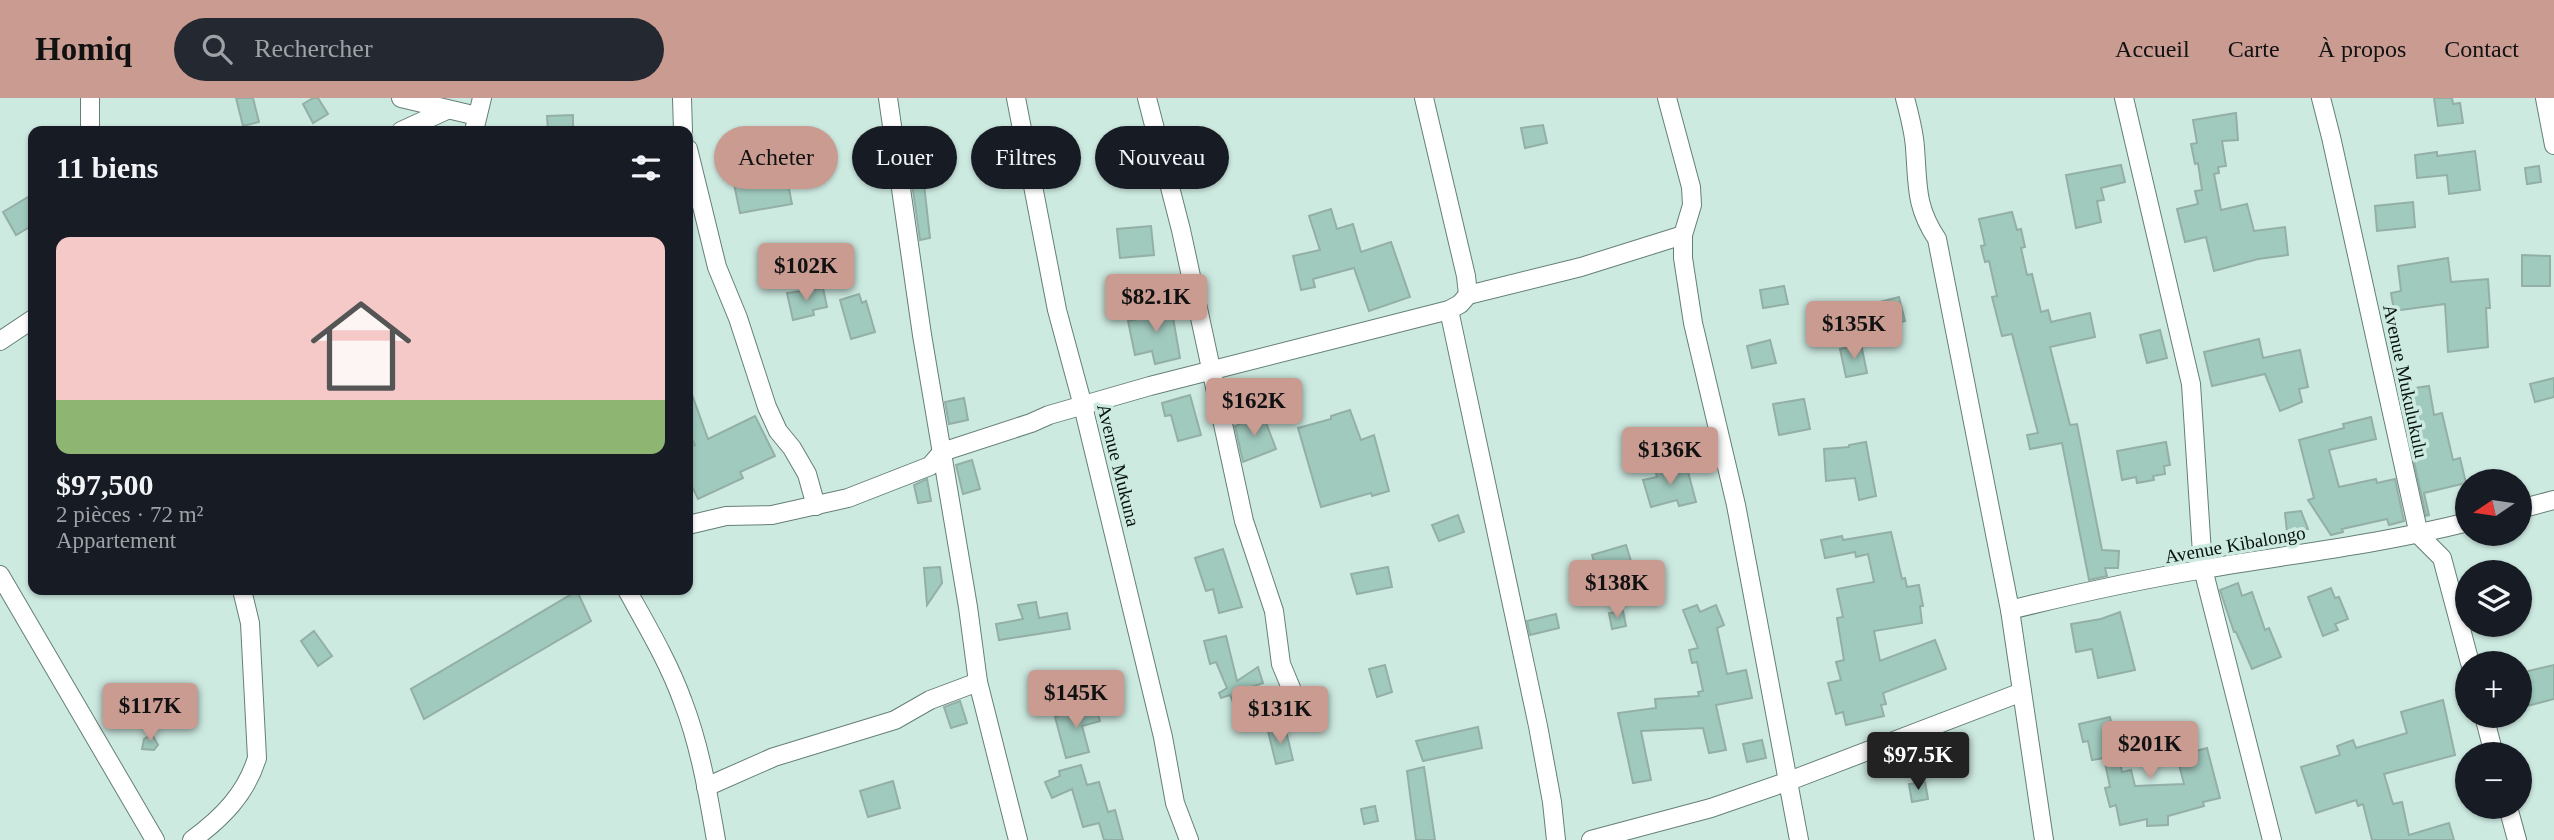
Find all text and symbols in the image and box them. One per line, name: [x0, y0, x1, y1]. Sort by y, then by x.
search box: [174, 18, 664, 81]
icon: search: [198, 30, 236, 68]
text: Homiq: [35, 31, 132, 67]
text: Rechercher: [254, 34, 373, 63]
text: Accueil: [2115, 36, 2190, 62]
text: Carte: [2228, 36, 2280, 62]
text: À propos: [2318, 36, 2406, 62]
text: Contact: [2444, 36, 2519, 62]
chip: Acheter: [714, 126, 838, 189]
chip: Louer: [852, 126, 957, 189]
chip: Filtres: [971, 126, 1081, 189]
chip: Nouveau: [1095, 126, 1229, 189]
icon: filters: [627, 149, 665, 187]
text: 11 biens: [56, 151, 159, 184]
pin: $102K: [757, 244, 855, 303]
text: $102K: [774, 253, 838, 278]
pin: $82.1K: [1099, 274, 1213, 334]
icon: home: [298, 283, 424, 409]
text: $82.1K: [1121, 284, 1191, 309]
pin: $135K: [1805, 302, 1903, 361]
street label: Avenue Mukulukulu: [2379, 302, 2432, 460]
text: $135K: [1822, 311, 1886, 336]
pin: $162K: [1205, 378, 1303, 438]
text: $162K: [1222, 388, 1286, 413]
street label: Avenue Mukuna: [1093, 402, 1144, 529]
pin: $136K: [1621, 428, 1719, 487]
text: $136K: [1638, 437, 1702, 462]
text: $97,500: [56, 468, 154, 501]
north arrow: [2455, 469, 2532, 546]
map controls: [2455, 469, 2532, 819]
text: 2 pièces · 72 m²: [56, 502, 203, 527]
street label: Avenue Kibalongo: [2163, 522, 2307, 567]
text: Appartement: [56, 528, 176, 553]
pin: $138K: [1568, 560, 1666, 620]
button: layers: [2455, 560, 2532, 637]
text: $138K: [1585, 570, 1649, 595]
button: +: [2455, 651, 2532, 728]
pin: $145K: [1027, 670, 1125, 730]
text: $145K: [1044, 680, 1108, 705]
pin: $117K: [101, 684, 199, 743]
pin: $131K: [1231, 686, 1329, 746]
text: $117K: [119, 693, 181, 718]
text: $131K: [1248, 696, 1312, 721]
pin: $201K: [2101, 722, 2199, 781]
text: $201K: [2118, 731, 2182, 756]
pin: $97.5K: [1861, 732, 1975, 792]
text: $97.5K: [1883, 742, 1953, 767]
button: −: [2455, 742, 2532, 819]

